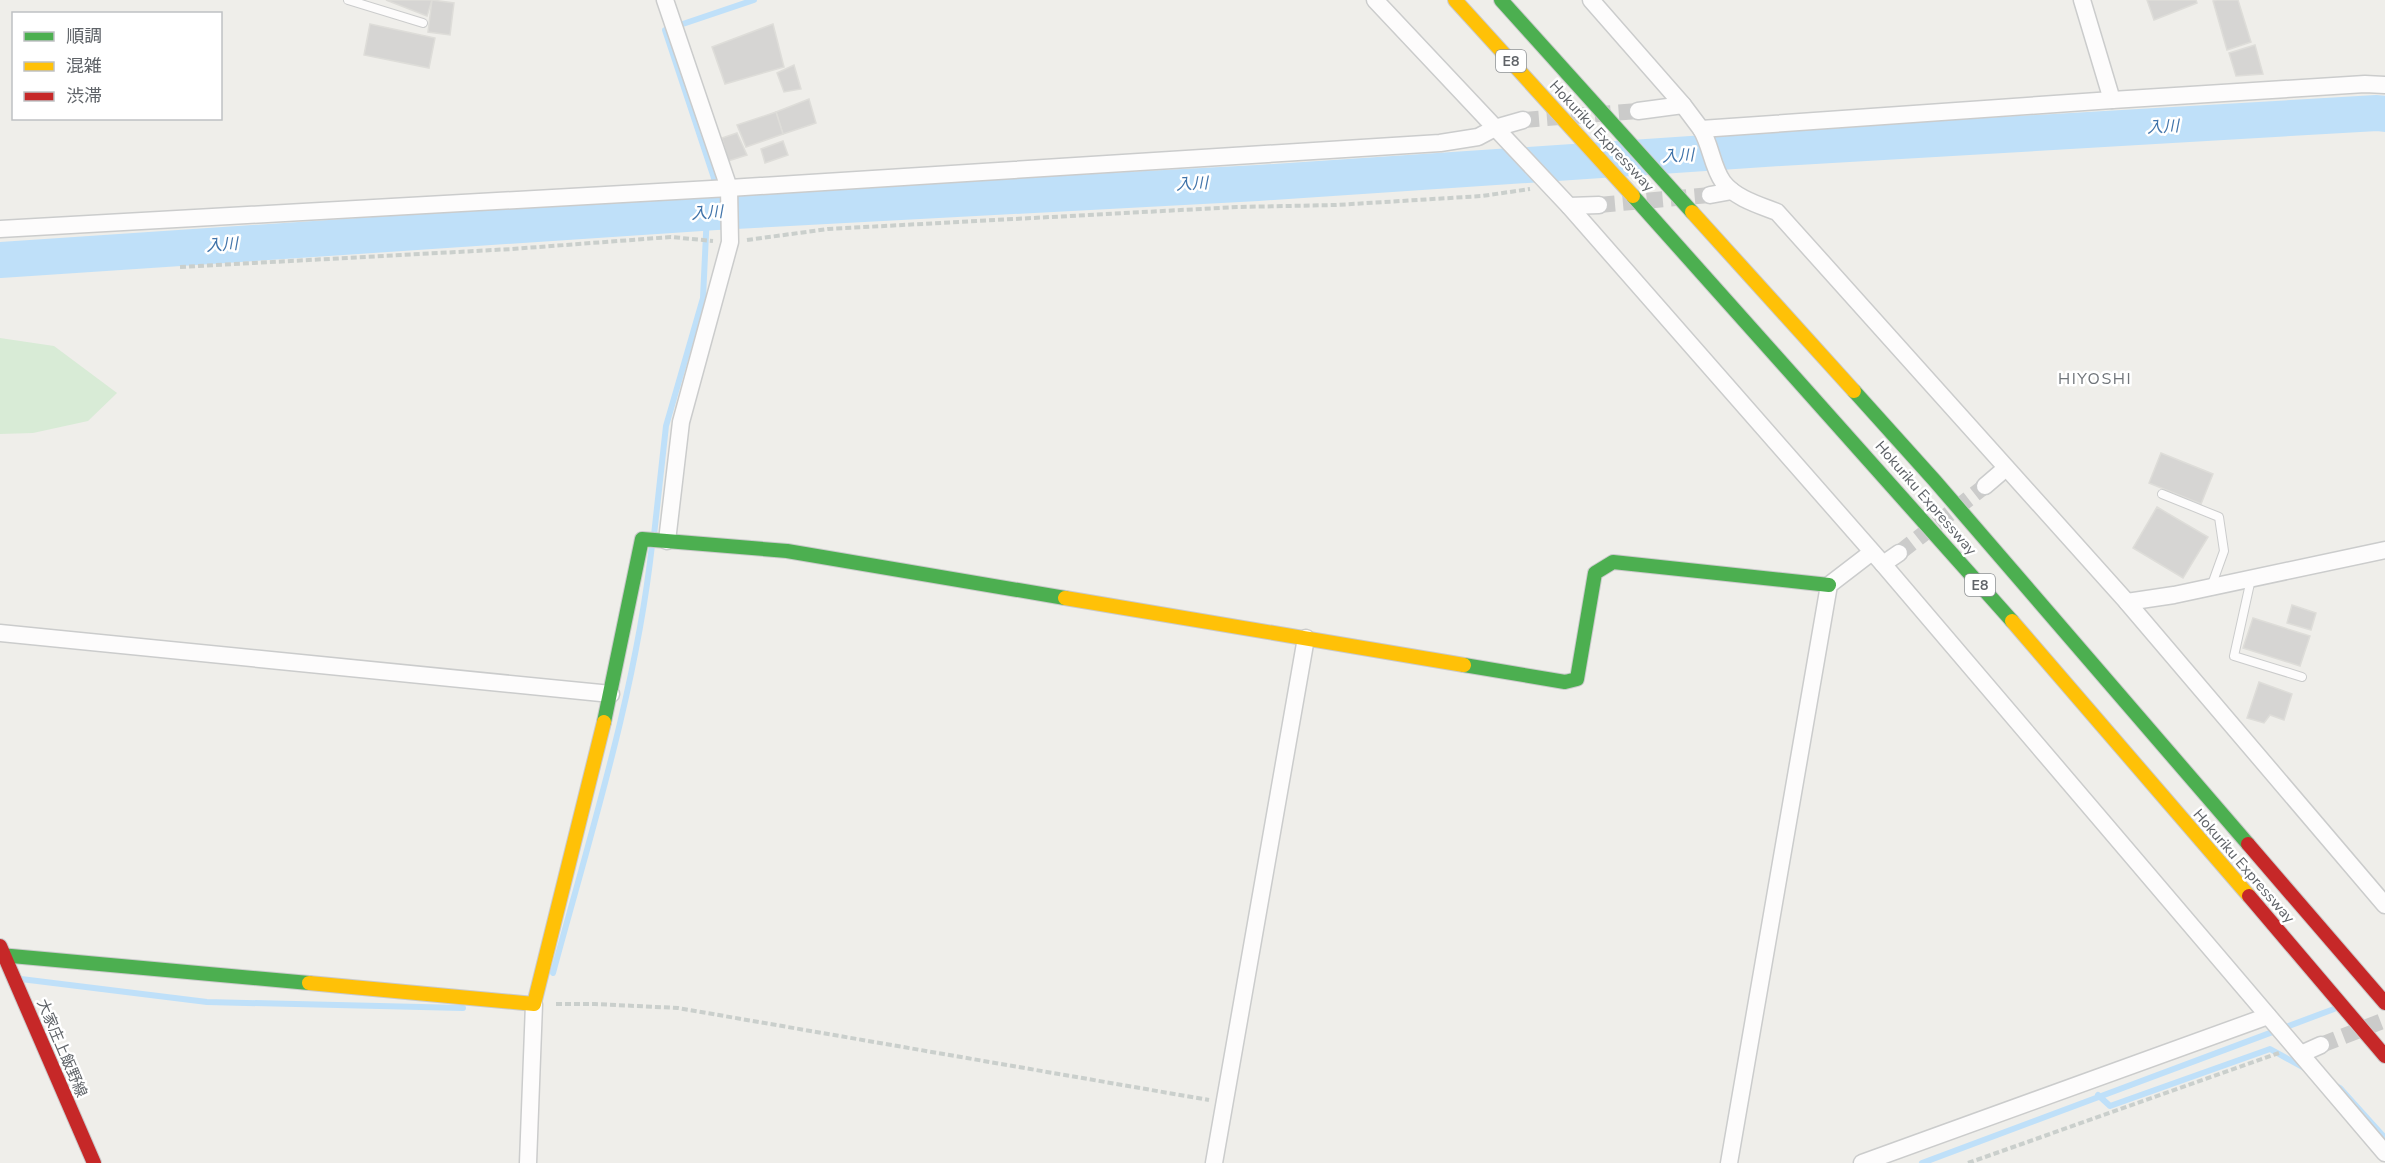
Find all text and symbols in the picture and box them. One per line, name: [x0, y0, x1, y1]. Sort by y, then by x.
legend: [12, 12, 222, 120]
text: 順調: [66, 24, 102, 48]
road number: E8: [1496, 50, 1526, 72]
text: 混雑: [66, 54, 102, 78]
street label: Hokuriku Expressway: [1545, 76, 1659, 196]
text: 渋滞: [66, 84, 102, 108]
water label: 入川: [2146, 115, 2182, 139]
water label: 入川: [1661, 144, 1697, 168]
water label: 入川: [1175, 172, 1211, 196]
water label: 入川: [690, 201, 726, 225]
water label: 入川: [205, 233, 241, 257]
district label: HIYOSHI: [2058, 368, 2132, 390]
street label: Hokuriku Expressway: [1871, 437, 1981, 560]
road number: E8: [1965, 574, 1995, 596]
street label: Hokuriku Expressway: [2189, 805, 2299, 928]
street label: 大家庄上飯野線: [32, 996, 92, 1100]

